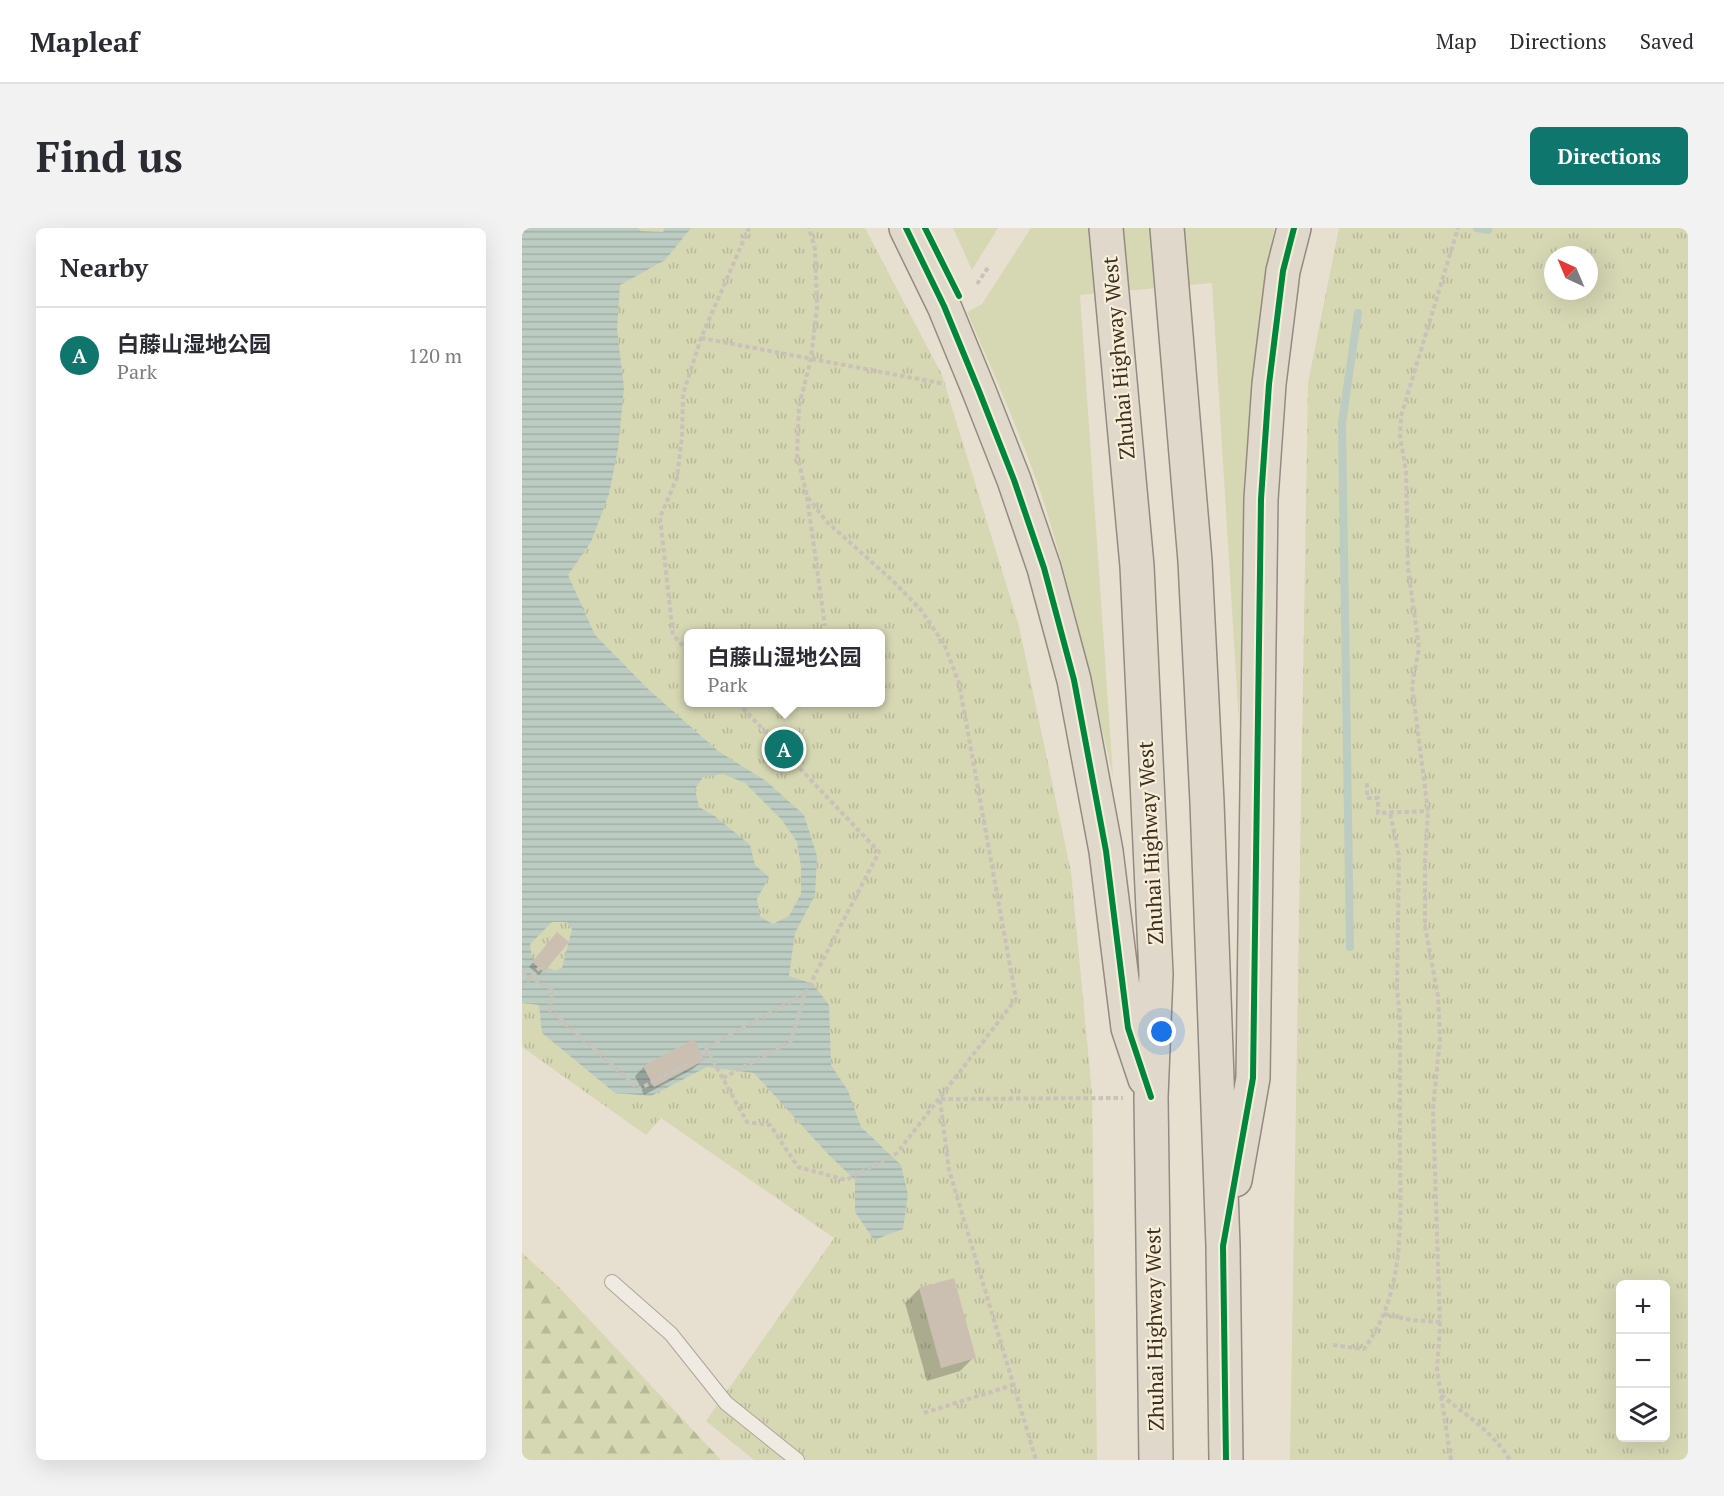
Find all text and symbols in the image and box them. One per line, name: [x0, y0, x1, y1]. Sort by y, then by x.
text: Mapleaf: [30, 23, 139, 60]
text: Map: [1436, 27, 1477, 55]
text: Directions: [1510, 27, 1607, 55]
text: Saved: [1640, 27, 1694, 55]
button: Directions: [1530, 127, 1688, 185]
text: Find us: [36, 128, 183, 184]
north arrow: [1544, 246, 1598, 300]
text: Nearby: [60, 250, 148, 284]
street label: Zhuhai Highway West: [1095, 255, 1141, 461]
text: 白藤山湿地公园: [117, 329, 271, 358]
text: A: [72, 342, 87, 369]
text: 120 m: [408, 342, 462, 369]
text: Park: [117, 358, 157, 385]
popup: [684, 629, 885, 707]
text: 白藤山湿地公园: [707, 642, 862, 671]
text: Park: [707, 671, 747, 698]
pin: A: [764, 726, 804, 772]
street label: Zhuhai Highway West: [1131, 740, 1169, 946]
your location: [1147, 1017, 1176, 1046]
street label: Zhuhai Highway West: [1138, 1227, 1170, 1431]
map controls: [1616, 1280, 1670, 1442]
button: +: [1616, 1280, 1670, 1334]
button: −: [1616, 1334, 1670, 1388]
button: layers: [1616, 1388, 1670, 1442]

